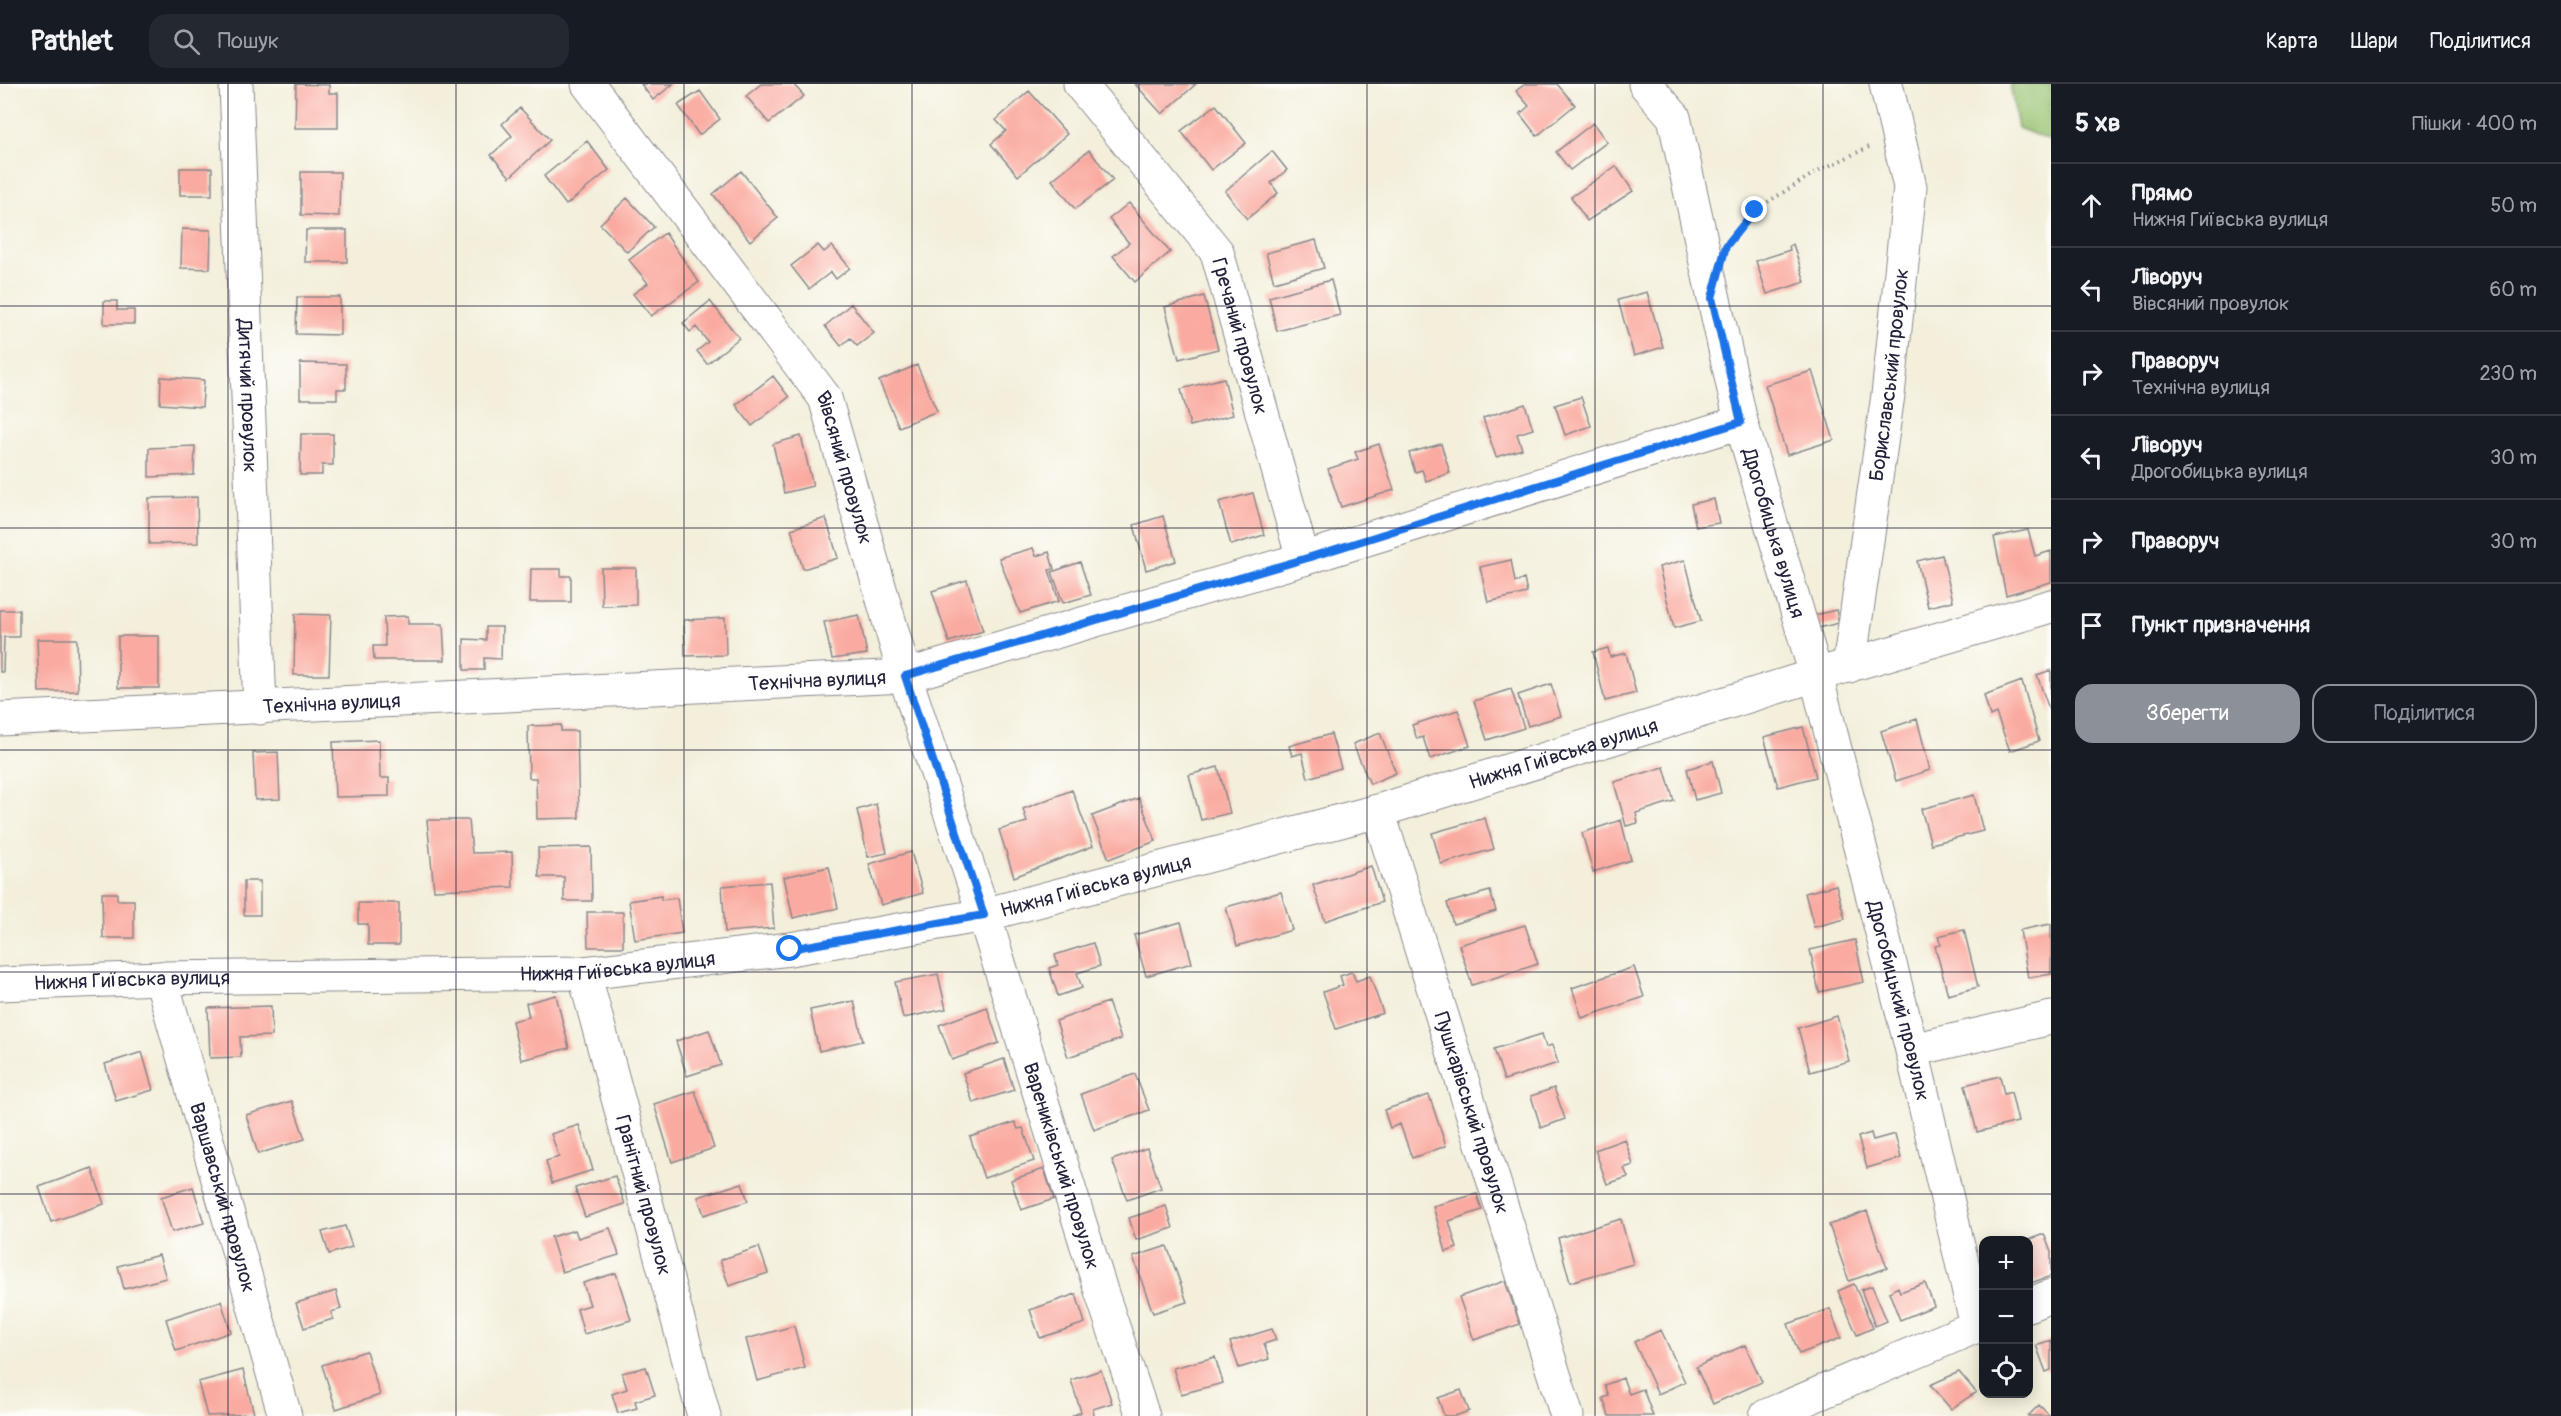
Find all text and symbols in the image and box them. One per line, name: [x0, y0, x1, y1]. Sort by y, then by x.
search box: [149, 14, 569, 68]
text: Pathlet: [30, 24, 113, 59]
icon: search: [170, 25, 203, 58]
text: Пошук: [218, 27, 279, 55]
text: Карта: [2266, 28, 2318, 55]
text: Шари: [2351, 28, 2397, 55]
text: Поділитися: [2430, 28, 2531, 55]
text: 5 хв: [2075, 107, 2121, 139]
text: Пішки · 400 m: [2412, 111, 2537, 136]
text: Прямо: [2132, 179, 2192, 207]
icon: ahead: [2075, 189, 2108, 222]
text: 50 m: [2490, 193, 2537, 218]
route end: [1741, 196, 1767, 222]
text: Нижня Гиївська вулиця: [2132, 207, 2328, 232]
street label: Гречаний провулок: [1207, 255, 1274, 417]
text: Ліворуч: [2132, 263, 2203, 291]
street label: Бориславський провулок: [1863, 267, 1914, 483]
icon: left: [2075, 273, 2108, 306]
text: 60 m: [2490, 277, 2537, 302]
text: Вівсяний провулок: [2132, 291, 2289, 316]
street label: Дитячий провулок: [233, 317, 263, 473]
text: Праворуч: [2132, 347, 2219, 375]
icon: right: [2075, 357, 2108, 390]
text: 230 m: [2480, 361, 2537, 386]
text: Технічна вулиця: [2132, 375, 2270, 400]
street label: Вівсяний провулок: [811, 386, 879, 547]
text: Ліворуч: [2132, 431, 2203, 459]
icon: left: [2075, 441, 2108, 474]
street label: Дрогобицька вулиця: [1737, 444, 1811, 621]
text: 30 m: [2490, 445, 2537, 470]
text: Дрогобицька вулиця: [2132, 459, 2308, 484]
icon: right: [2075, 525, 2108, 558]
text: Праворуч: [2132, 527, 2219, 555]
text: 30 m: [2490, 529, 2537, 554]
icon: arrive: [2075, 609, 2108, 642]
text: Пункт призначення: [2132, 611, 2310, 639]
street label: Технічна вулиця: [748, 664, 887, 696]
button: Зберегти: [2075, 684, 2300, 743]
button: Поділитися: [2312, 684, 2537, 743]
street label: Технічна вулиця: [262, 687, 401, 719]
street label: Нижня Гиївська вулиця: [1466, 712, 1661, 795]
street label: Нижня Гиївська вулиця: [998, 848, 1194, 923]
street label: Дрогобицький провулок: [1861, 897, 1936, 1103]
route start: [776, 935, 802, 961]
street label: Нижня Гиївська вулиця: [520, 945, 717, 986]
street label: Нижня Гиївська вулиця: [33, 965, 230, 995]
street label: Пушкарівський провулок: [1429, 1009, 1515, 1217]
street label: Варениківський провулок: [1018, 1059, 1106, 1272]
street label: Варшавський провулок: [184, 1099, 262, 1295]
street label: Гранітний провулок: [610, 1112, 678, 1278]
map controls: [1979, 1236, 2033, 1398]
button: +: [1979, 1236, 2033, 1290]
button: −: [1979, 1290, 2033, 1344]
button: locate: [1979, 1344, 2033, 1398]

